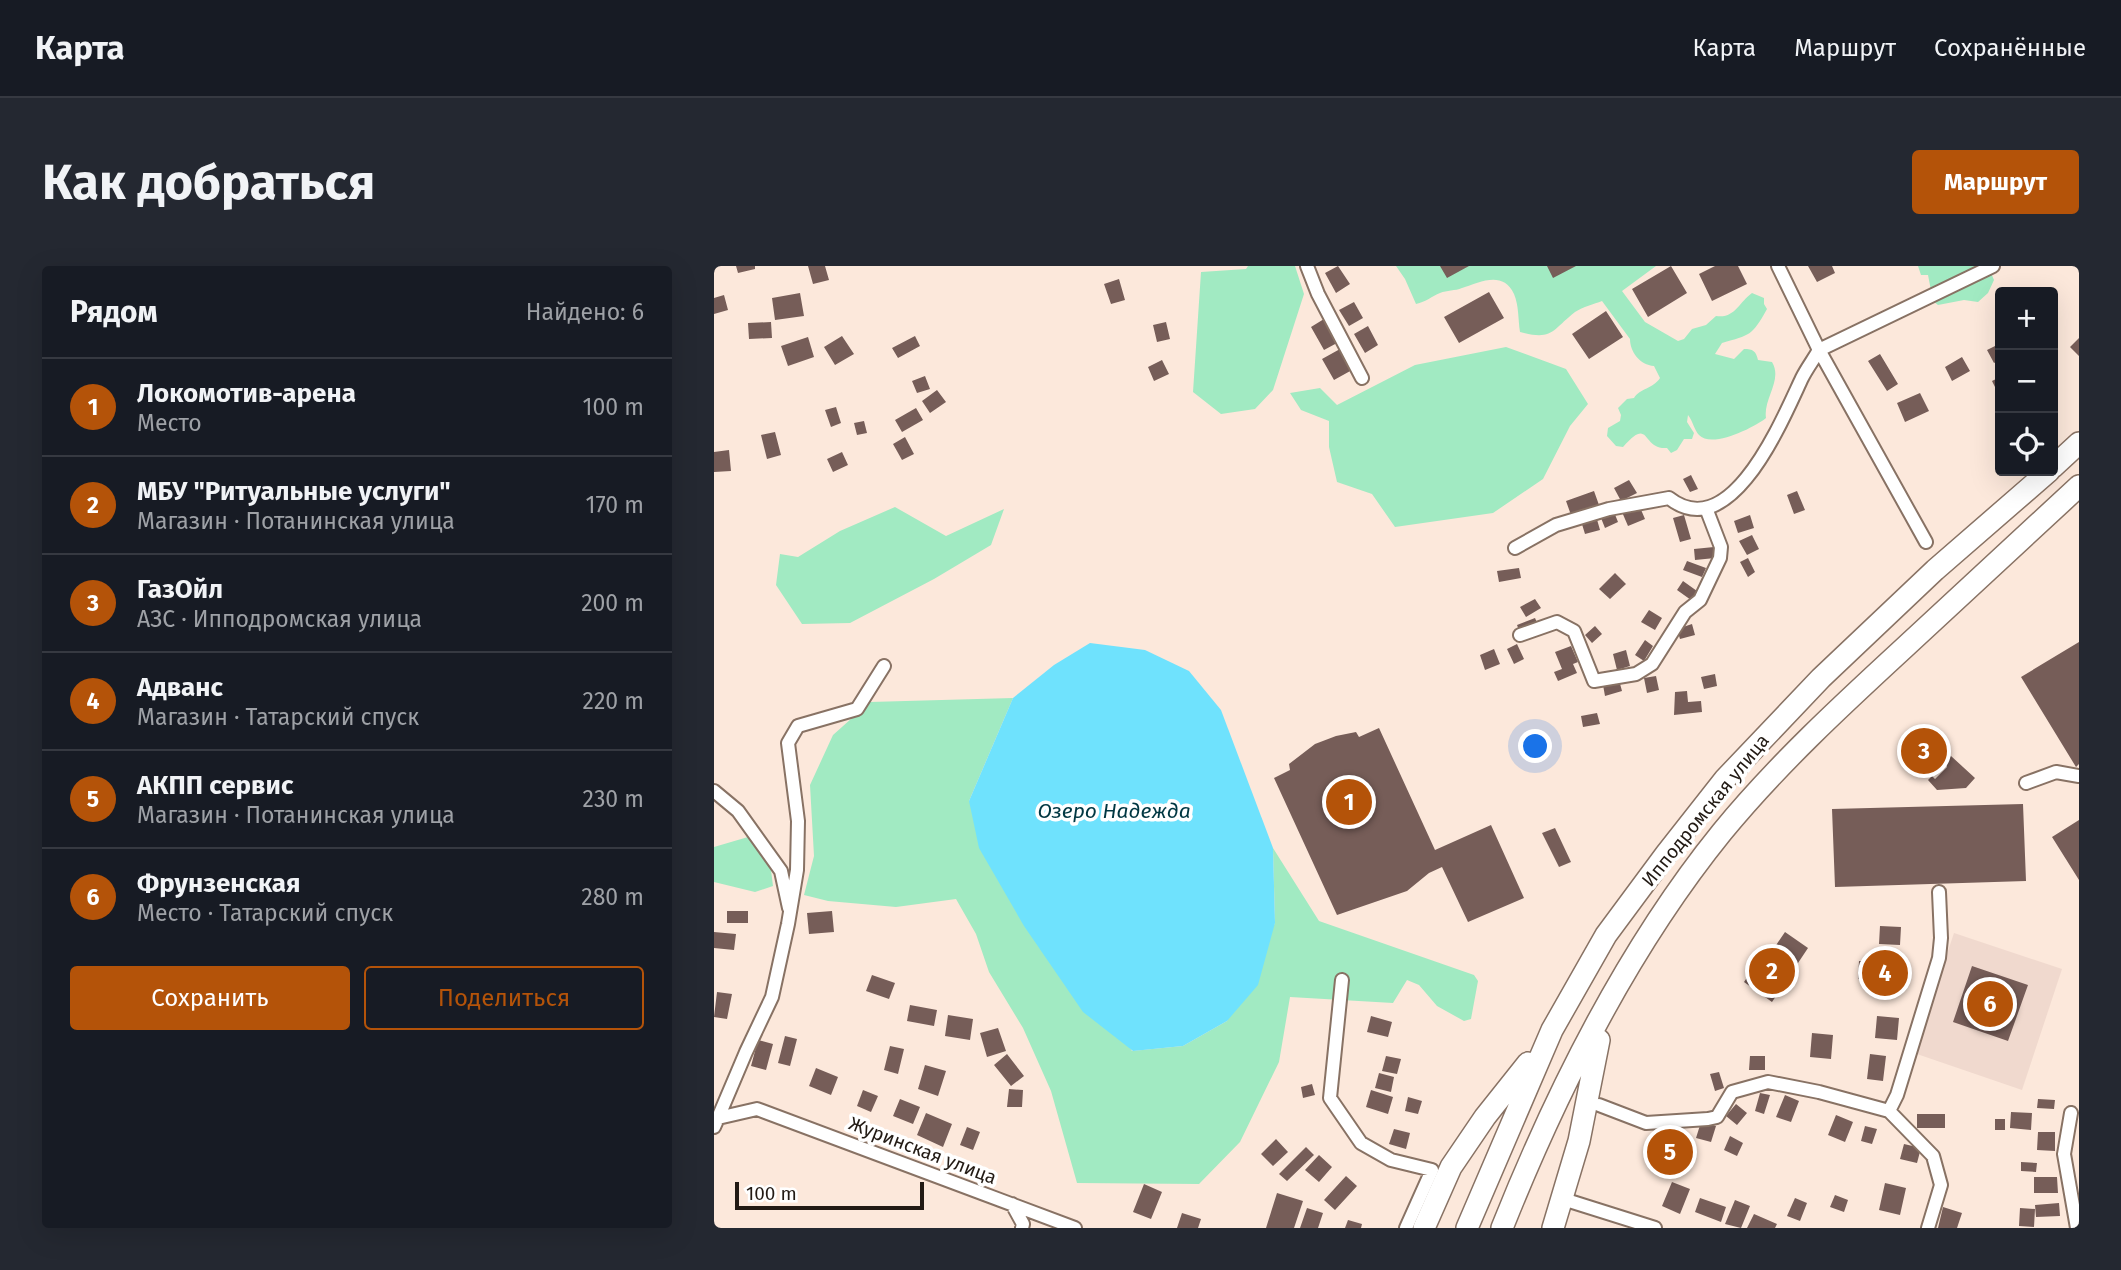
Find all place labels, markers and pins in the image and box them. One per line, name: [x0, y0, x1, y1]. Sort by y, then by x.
pin: 3: [1901, 725, 1947, 777]
pin: 1: [1326, 776, 1372, 828]
pin: 2: [1749, 945, 1795, 997]
pin: 4: [1862, 947, 1908, 999]
pin: 6: [1967, 978, 2013, 1030]
pin: 5: [1647, 1126, 1693, 1178]

